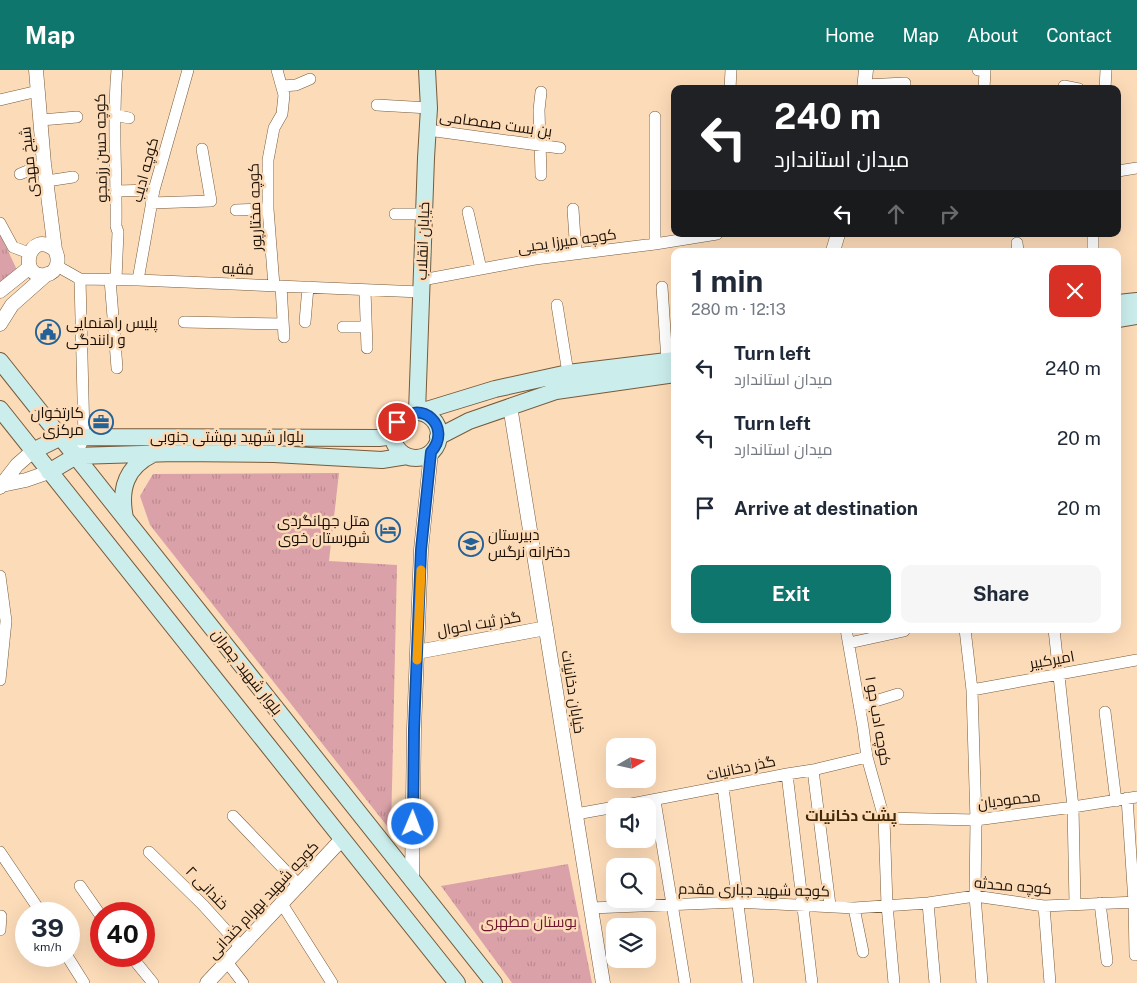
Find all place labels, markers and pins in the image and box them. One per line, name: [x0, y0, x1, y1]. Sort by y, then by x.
place label: پلیس راهنمایی و رانندگی: [66, 314, 158, 350]
public building icon: پلیس راهنمایی و رانندگی: [35, 319, 61, 345]
pin: [376, 401, 418, 443]
place label: کارتخوان مرکزی: [31, 404, 84, 440]
office icon: کارتخوان مرکزی: [88, 409, 114, 435]
place label: هتل جهانگردی شهرستان خوی: [277, 512, 370, 548]
hotel icon: هتل جهانگردی شهرستان خوی: [375, 517, 401, 543]
place label: دبیرستان دخترانه نرگس: [488, 526, 570, 562]
school or university icon: دبیرستان دخترانه نرگس: [458, 531, 484, 557]

